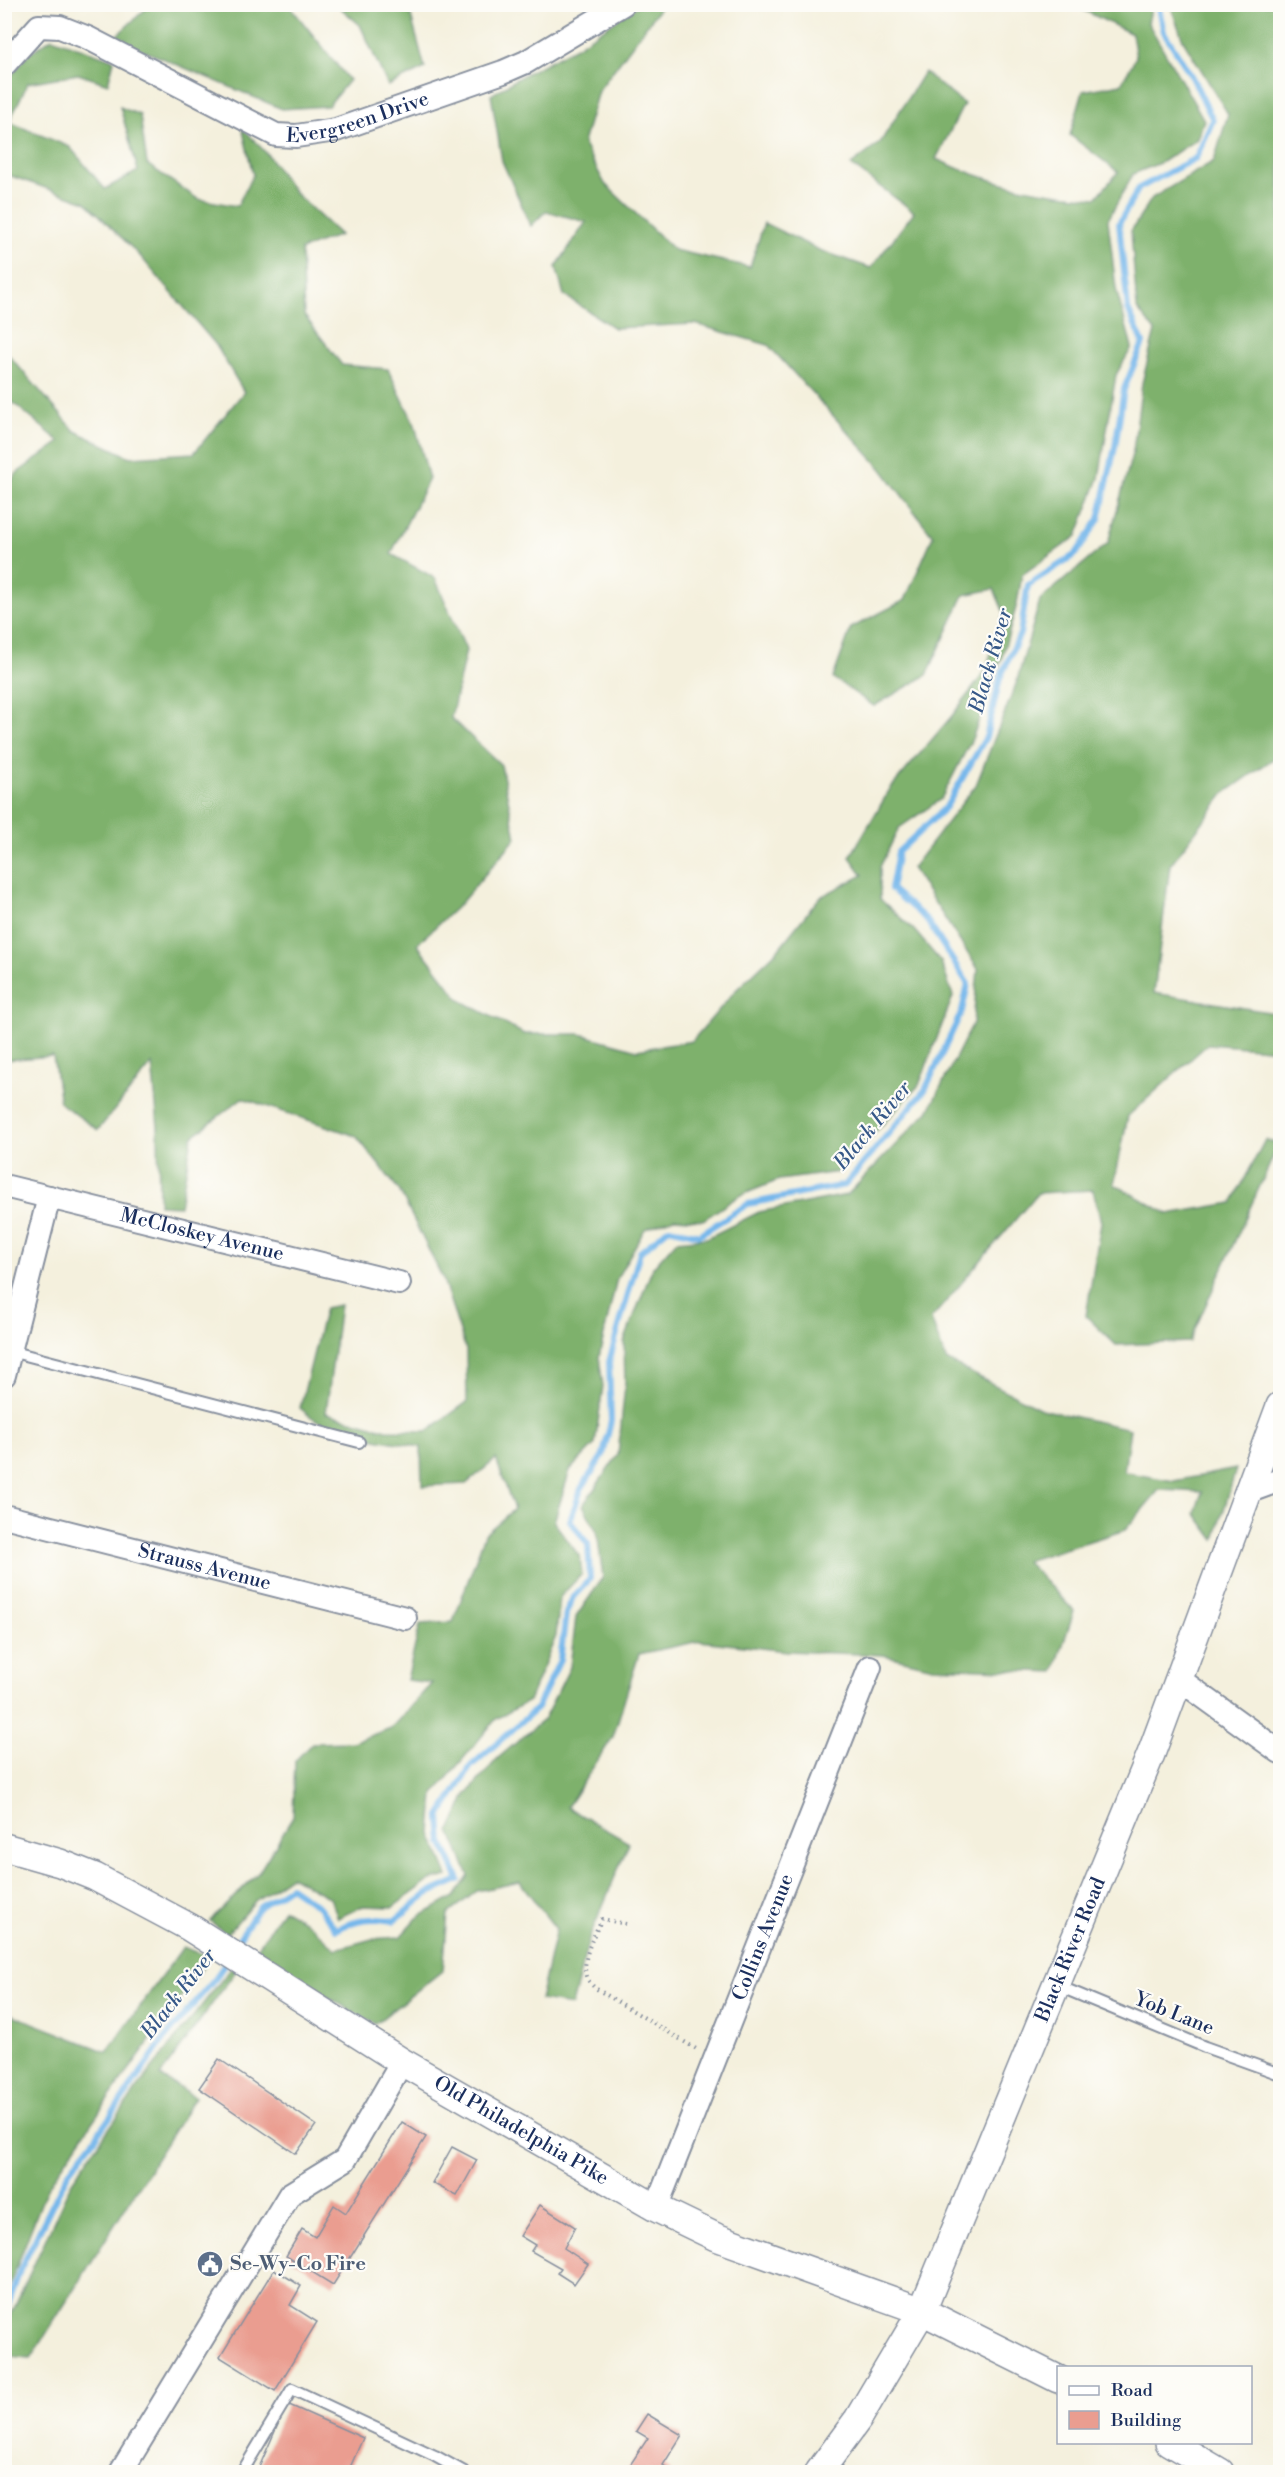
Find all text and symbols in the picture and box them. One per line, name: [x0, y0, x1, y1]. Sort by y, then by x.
street label: Evergreen Drive: [285, 86, 432, 149]
water label: Black River: [963, 604, 1019, 717]
water label: Black River: [828, 1075, 918, 1177]
street label: McCloskey Avenue: [118, 1203, 286, 1267]
street label: Strauss Avenue: [135, 1538, 274, 1596]
street label: Collins Avenue: [727, 1870, 799, 2004]
street label: Black River Road: [1029, 1873, 1112, 2027]
water label: Black River: [135, 1943, 223, 2045]
street label: Yob Lane: [1130, 1986, 1218, 2041]
street label: Old Philadelphia Pike: [429, 2070, 613, 2191]
public building icon: Se-Wy-Co Fire: [195, 2249, 225, 2279]
place label: Se-Wy-Co Fire: [230, 2252, 366, 2277]
legend: [1057, 2366, 1252, 2444]
text: Road: [1111, 2379, 1154, 2402]
text: Building: [1110, 2409, 1182, 2432]

